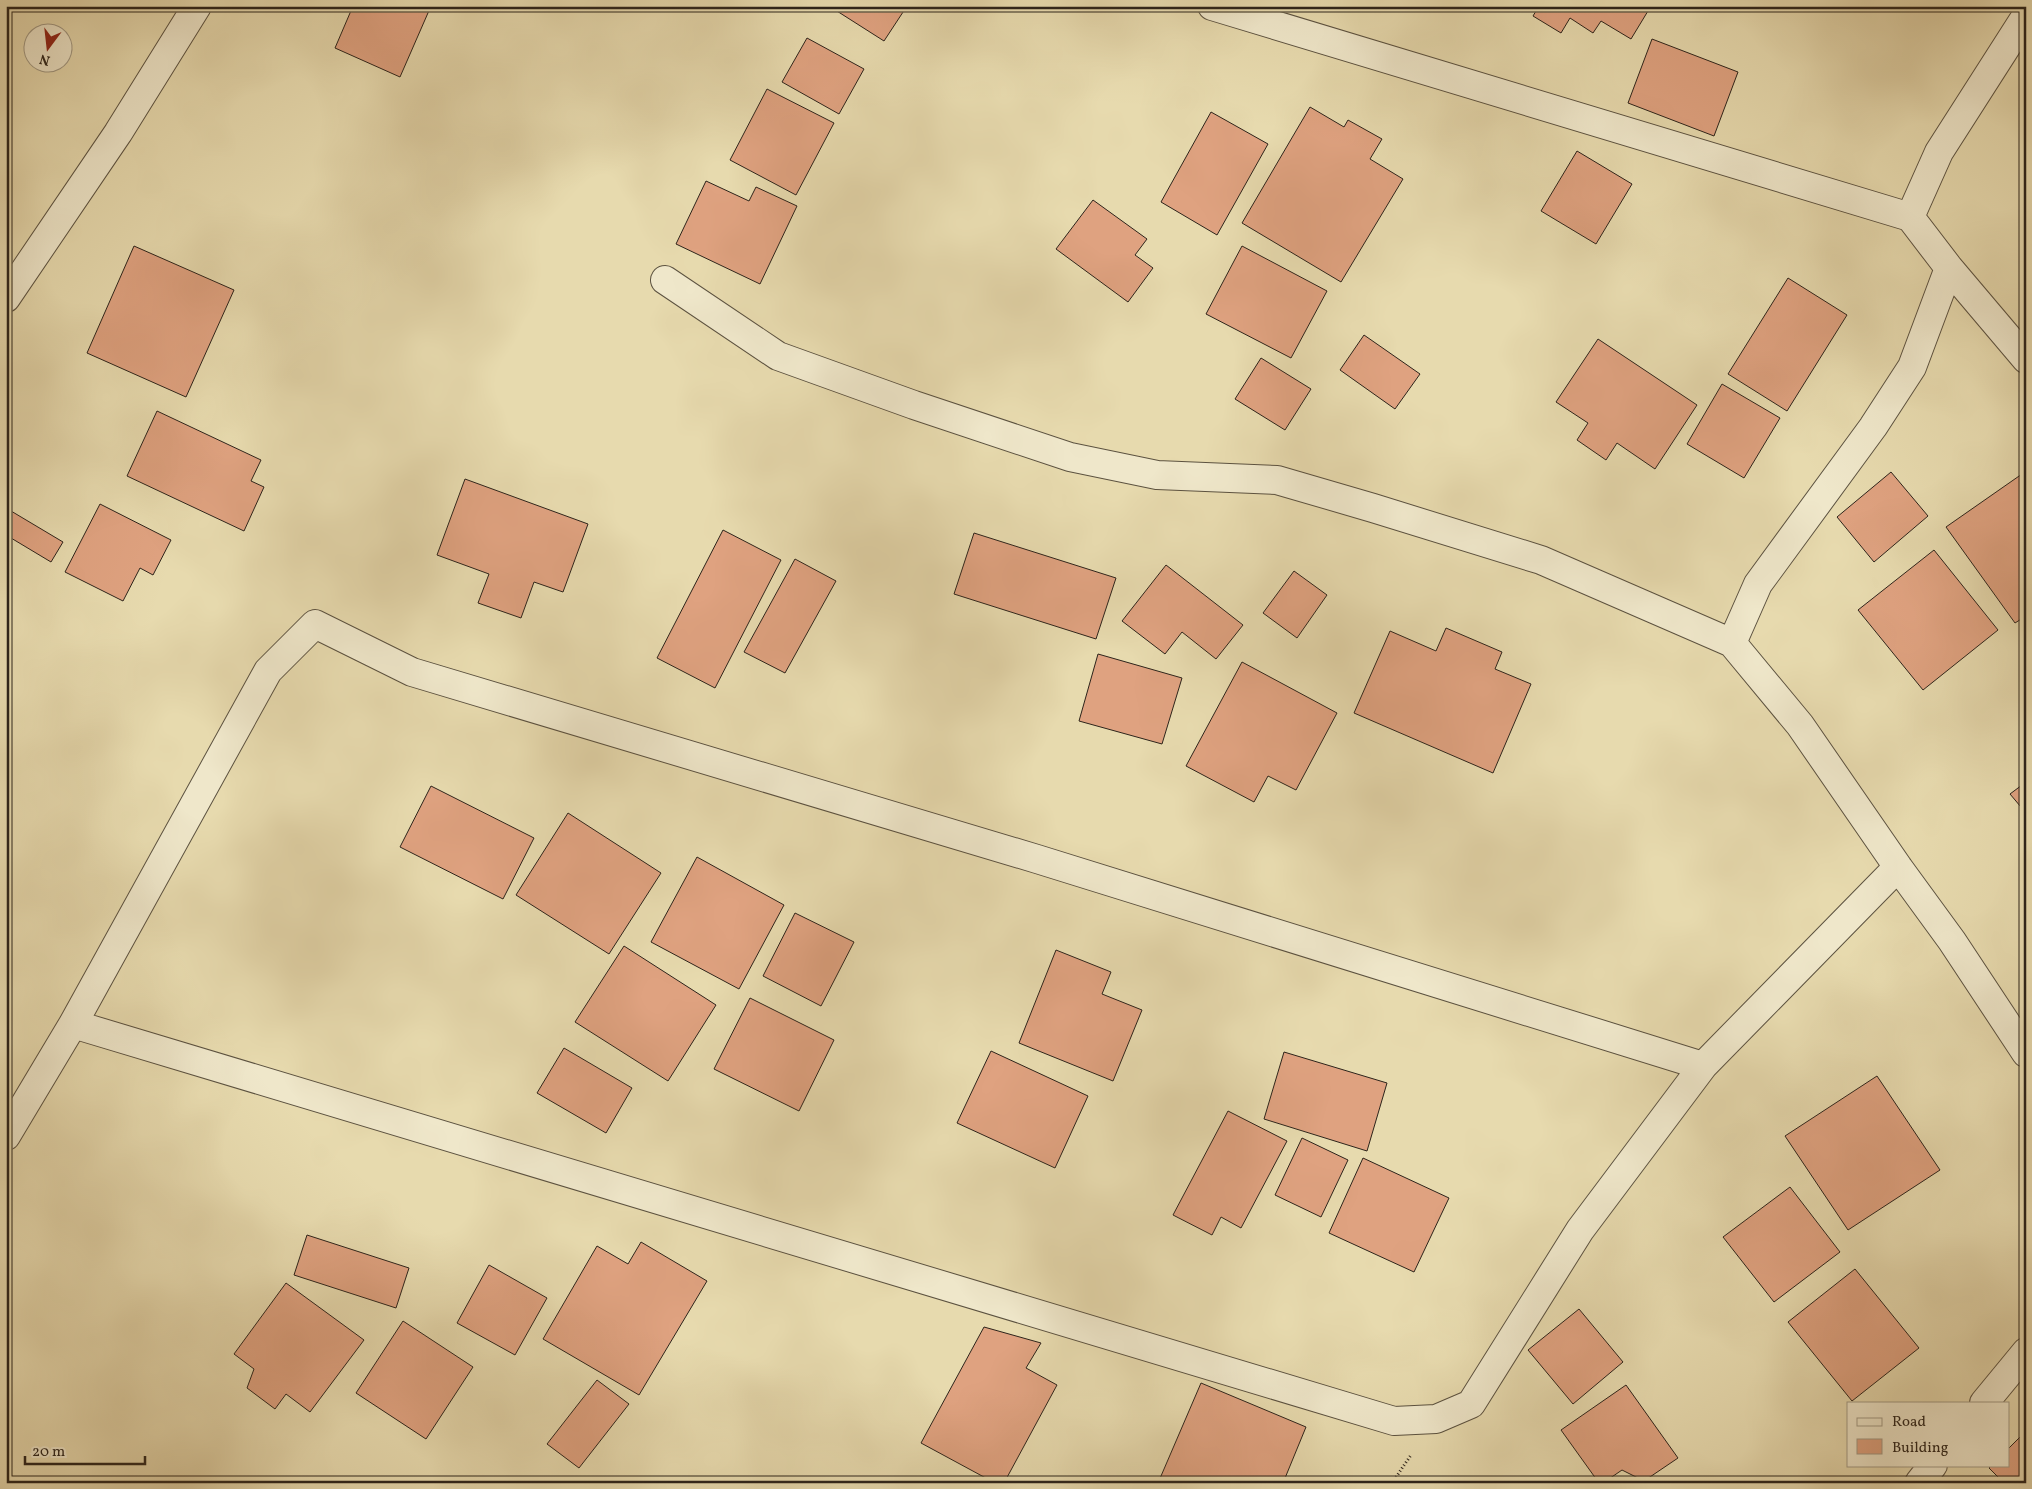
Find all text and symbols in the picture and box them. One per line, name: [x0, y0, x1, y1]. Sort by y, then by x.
north arrow: [22, 22, 72, 72]
text: N: [38, 49, 52, 70]
legend: [1847, 1402, 2010, 1466]
text: Road: [1892, 1412, 1926, 1433]
scale bar: [25, 1434, 145, 1466]
text: Building: [1892, 1438, 1949, 1459]
text: 20 m: [32, 1442, 65, 1463]

